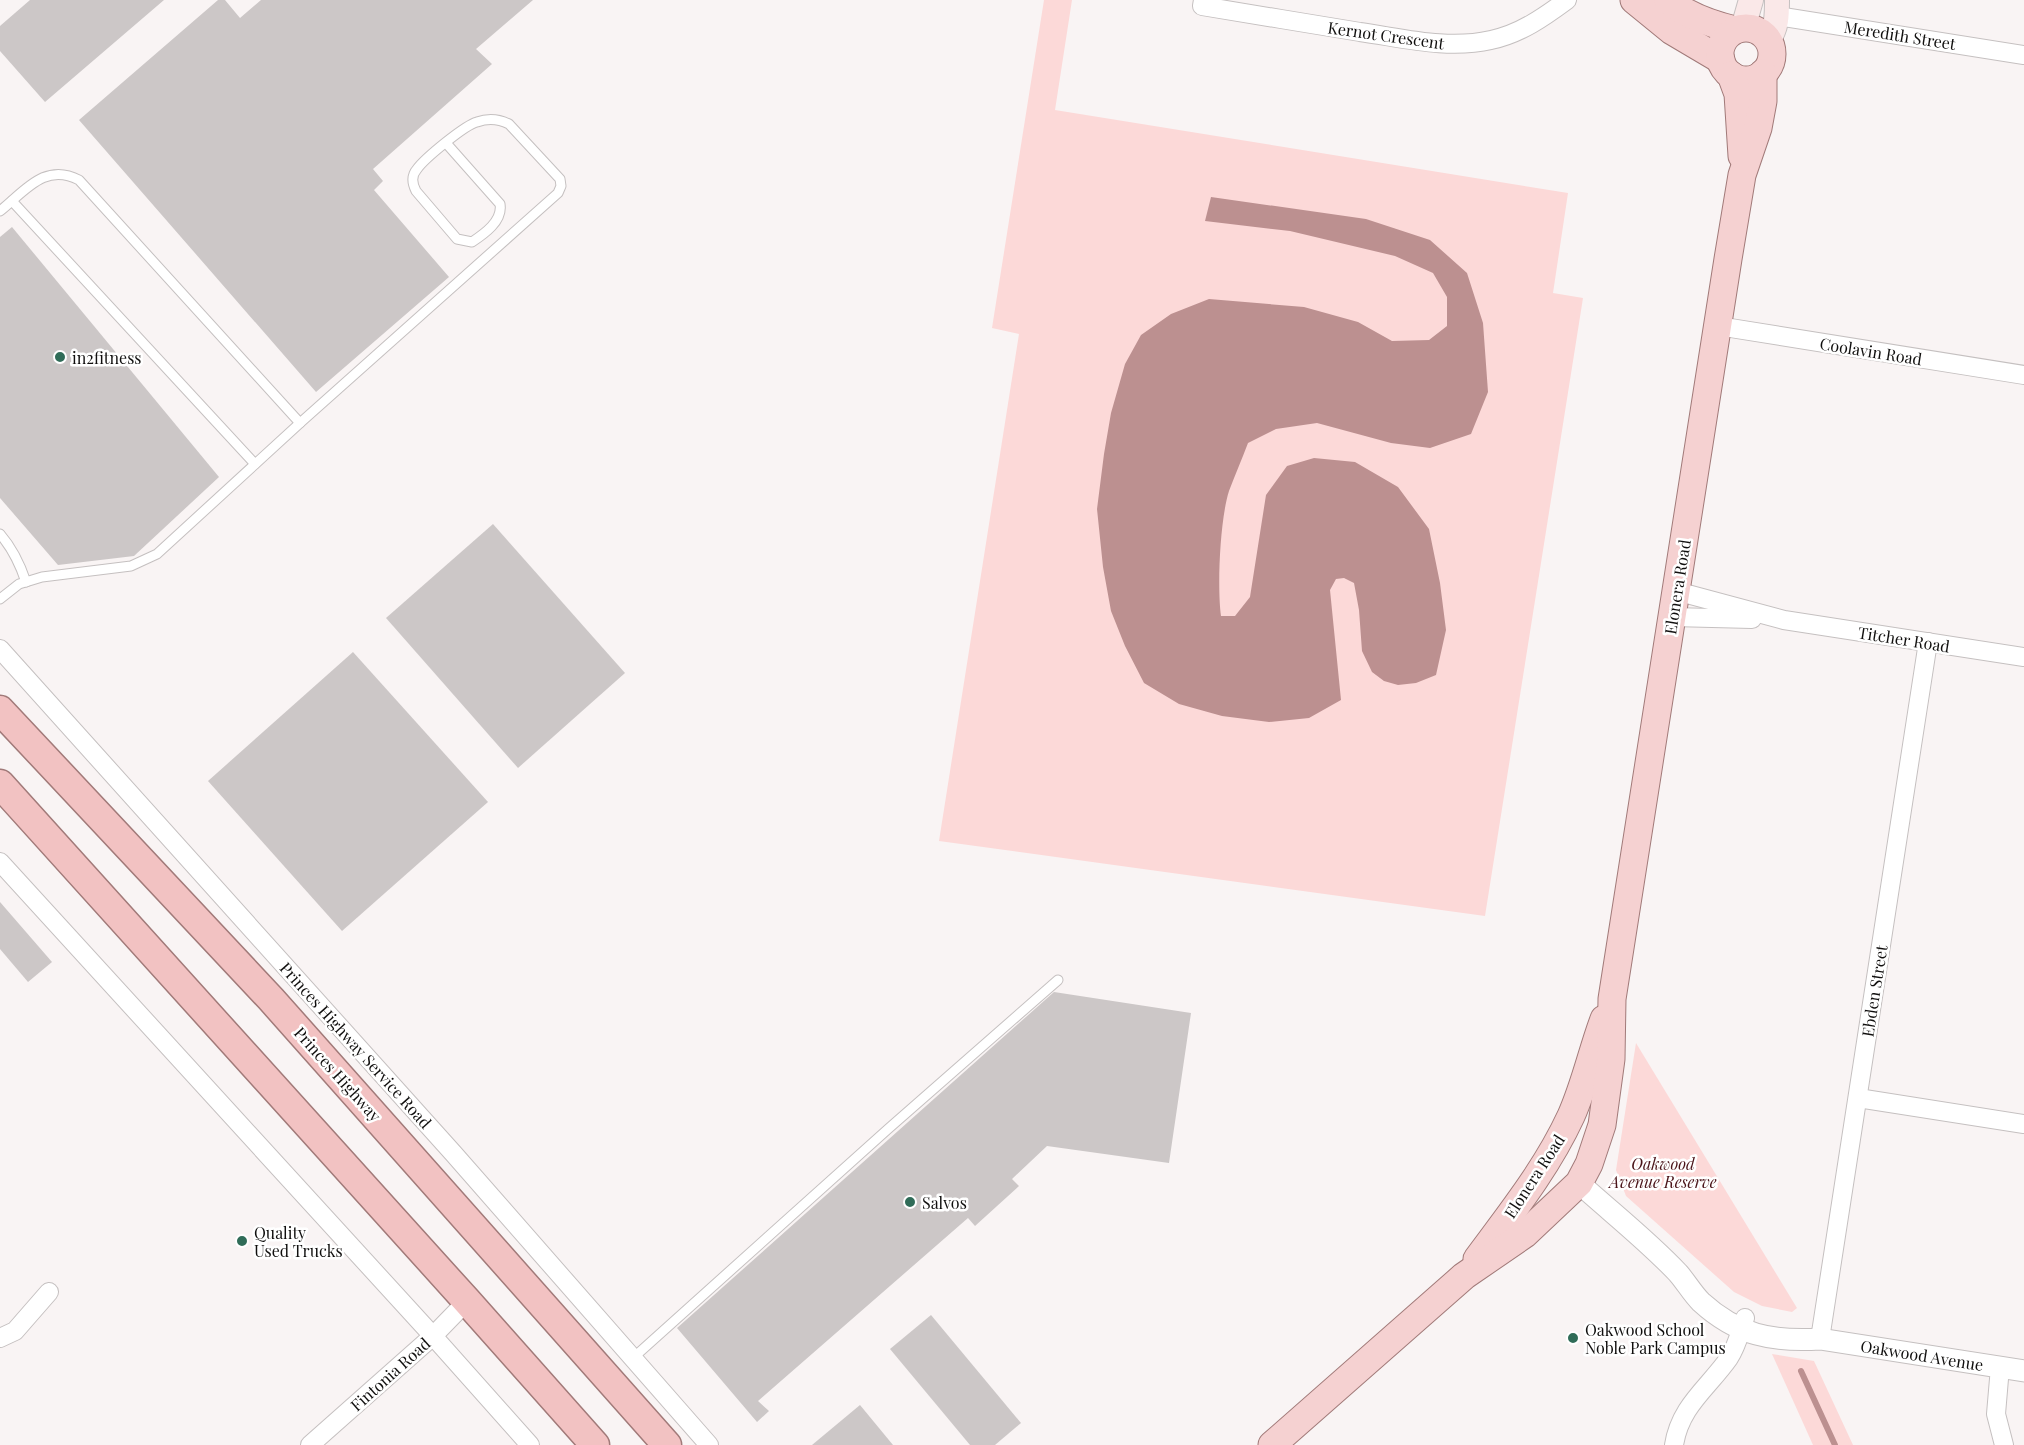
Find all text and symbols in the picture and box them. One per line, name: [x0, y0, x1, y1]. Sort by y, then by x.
street label: Kernot Crescent: [1326, 16, 1446, 54]
street label: Meredith Street: [1843, 16, 1958, 54]
street label: Coolavin Road: [1818, 333, 1924, 369]
place label: in2fitness: [72, 347, 141, 368]
marker: in2fitness: [53, 350, 67, 364]
street label: Elonera Road: [1659, 538, 1695, 636]
street label: Titcher Road: [1857, 621, 1951, 657]
street label: Ebden Street: [1856, 943, 1892, 1038]
street label: Princes Highway Service Road: [276, 958, 436, 1132]
street label: Princes Highway: [291, 1023, 385, 1125]
street label: Elonera Road: [1499, 1130, 1569, 1222]
park label: Oakwood Avenue Reserve: [1607, 1153, 1717, 1192]
place label: Salvos: [922, 1192, 967, 1213]
marker: Salvos: [903, 1195, 917, 1209]
place label: Quality Used Trucks: [254, 1222, 343, 1261]
marker: Quality Used Trucks: [235, 1234, 249, 1248]
place label: Oakwood School Noble Park Campus: [1585, 1319, 1726, 1358]
marker: Oakwood School Noble Park Campus: [1566, 1331, 1580, 1345]
street label: Fintonia Road: [346, 1333, 434, 1415]
street label: Oakwood Avenue: [1859, 1335, 1985, 1375]

